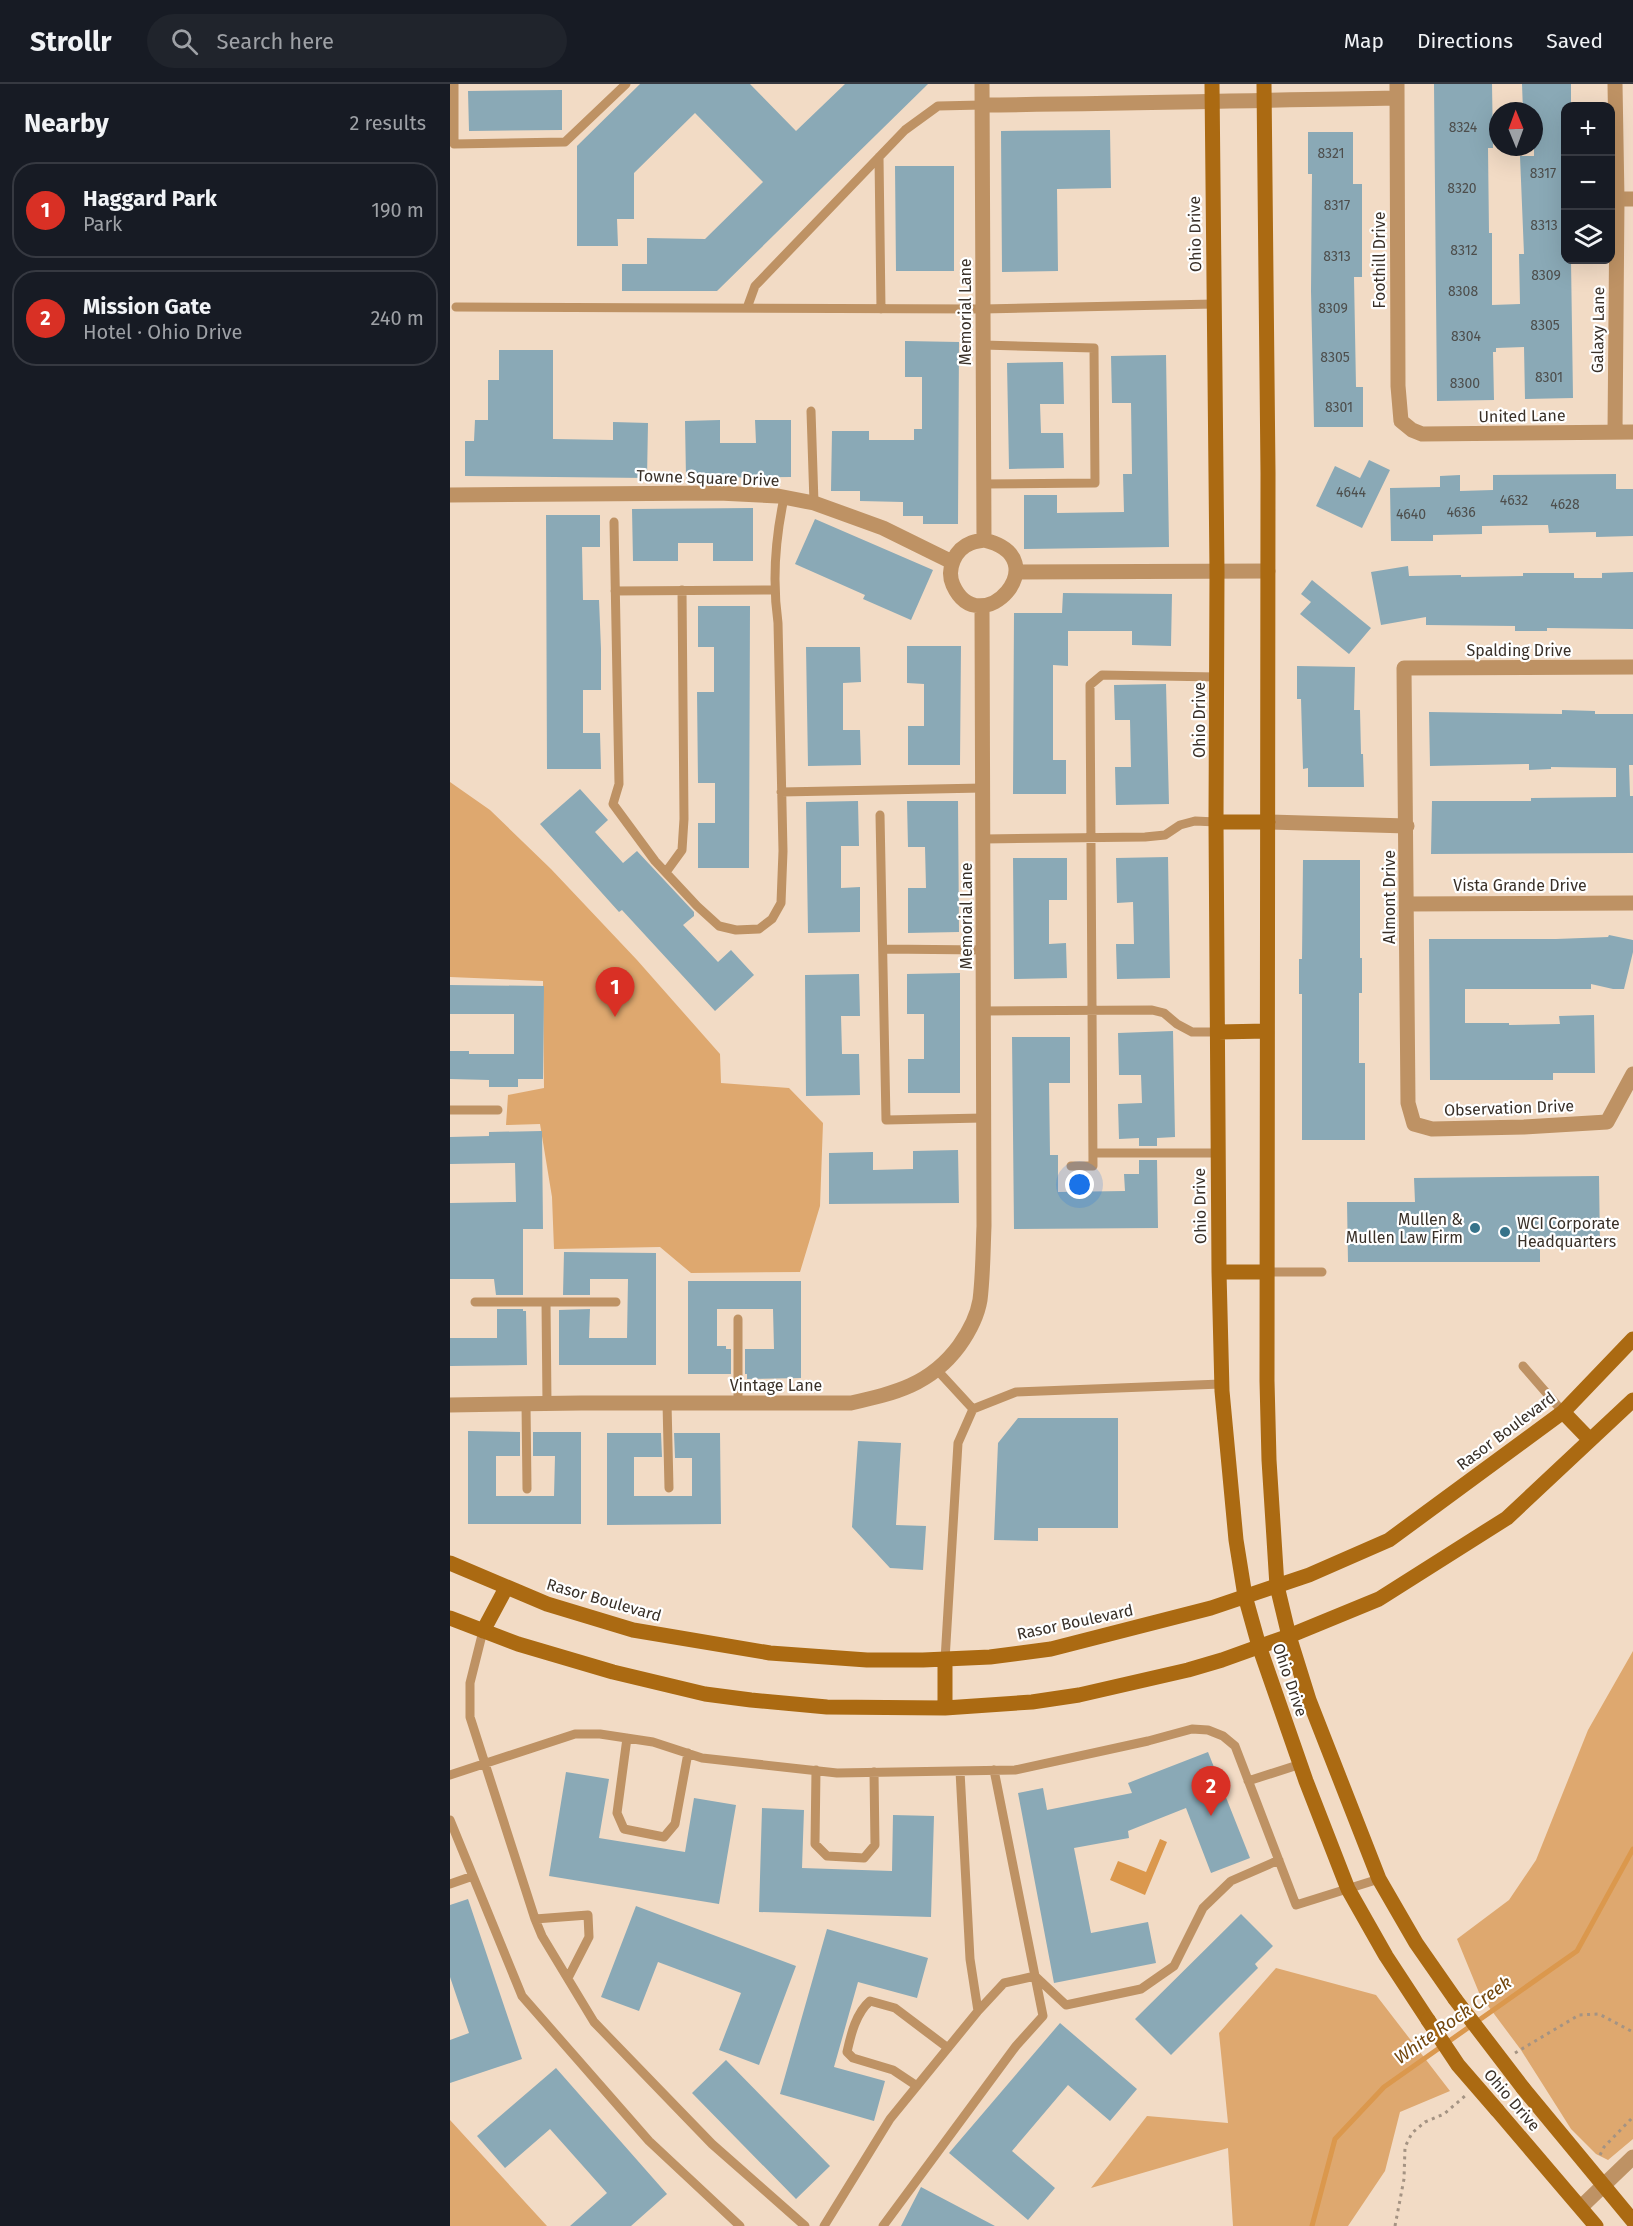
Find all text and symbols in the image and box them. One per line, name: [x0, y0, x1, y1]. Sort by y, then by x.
search box: [147, 14, 567, 68]
text: Strollr: [30, 25, 111, 58]
icon: search: [168, 25, 201, 58]
text: Search here: [216, 28, 334, 55]
text: Map: [1344, 28, 1384, 54]
text: Directions: [1417, 28, 1513, 54]
text: Saved: [1546, 28, 1603, 54]
north arrow: [1489, 102, 1543, 156]
map controls: [1561, 102, 1615, 264]
button: +: [1561, 102, 1615, 156]
text: Nearby: [24, 108, 109, 139]
text: 2 results: [349, 111, 426, 135]
house number: 8324: [1449, 119, 1478, 136]
house number: 8321: [1317, 145, 1345, 162]
button: −: [1561, 156, 1615, 210]
house number: 8317: [1530, 165, 1556, 182]
house number: 8320: [1447, 180, 1477, 197]
text: Haggard Park: [83, 185, 217, 212]
street label: Ohio Drive: [1185, 196, 1205, 272]
house number: 8317: [1324, 197, 1350, 214]
text: 1: [41, 198, 50, 222]
text: 190 m: [371, 198, 424, 222]
button: layers: [1561, 210, 1615, 264]
text: Park: [83, 212, 122, 236]
street label: Foothill Drive: [1370, 212, 1389, 308]
house number: 8313: [1530, 217, 1558, 234]
house number: 8312: [1450, 242, 1478, 259]
house number: 8313: [1323, 248, 1351, 265]
street label: Memorial Lane: [956, 259, 975, 366]
house number: 8309: [1531, 267, 1561, 284]
house number: 8308: [1448, 283, 1478, 300]
street label: Galaxy Lane: [1588, 287, 1608, 373]
text: Mission Gate: [83, 293, 211, 320]
house number: 8309: [1318, 300, 1348, 317]
text: 2: [40, 306, 51, 330]
text: 240 m: [370, 306, 424, 330]
house number: 8305: [1530, 317, 1560, 334]
text: Hotel · Ohio Drive: [83, 320, 242, 344]
house number: 8304: [1451, 328, 1482, 345]
house number: 8305: [1320, 349, 1350, 366]
house number: 8301: [1535, 369, 1563, 386]
house number: 8300: [1450, 375, 1480, 392]
house number: 8301: [1325, 399, 1353, 416]
street label: United Lane: [1478, 406, 1566, 426]
street label: Towne Square Drive: [636, 466, 780, 490]
house number: 4644: [1336, 484, 1366, 501]
house number: 4632: [1500, 492, 1528, 509]
house number: 4628: [1550, 496, 1580, 513]
house number: 4636: [1446, 504, 1476, 521]
house number: 4640: [1396, 506, 1426, 523]
street label: Spalding Drive: [1467, 641, 1571, 660]
street label: Ohio Drive: [1190, 682, 1209, 758]
street label: Almont Drive: [1380, 850, 1399, 944]
street label: Memorial Lane: [957, 863, 976, 970]
street label: Vista Grande Drive: [1453, 876, 1587, 895]
pin: 1: [596, 968, 634, 1017]
street label: Observation Drive: [1444, 1096, 1574, 1120]
street label: Ohio Drive: [1190, 1168, 1210, 1244]
your location: [1065, 1170, 1094, 1199]
place label: Mullen & Mullen Law Firm: [1346, 1210, 1463, 1247]
place label: WCI Corporate Headquarters: [1517, 1214, 1620, 1251]
marker: Mullen & Mullen Law Firm: [1468, 1221, 1482, 1235]
marker: WCI Corporate Headquarters: [1498, 1225, 1512, 1239]
street label: Vintage Lane: [730, 1376, 822, 1395]
street label: Rasor Boulevard: [1453, 1388, 1559, 1474]
street label: Rasor Boulevard: [544, 1575, 664, 1625]
street label: Rasor Boulevard: [1015, 1600, 1135, 1644]
street label: Ohio Drive: [1269, 1641, 1311, 1719]
pin: 2: [1192, 1766, 1230, 1816]
water label: White Rock Creek: [1390, 1971, 1516, 2069]
street label: Ohio Drive: [1480, 2065, 1544, 2135]

